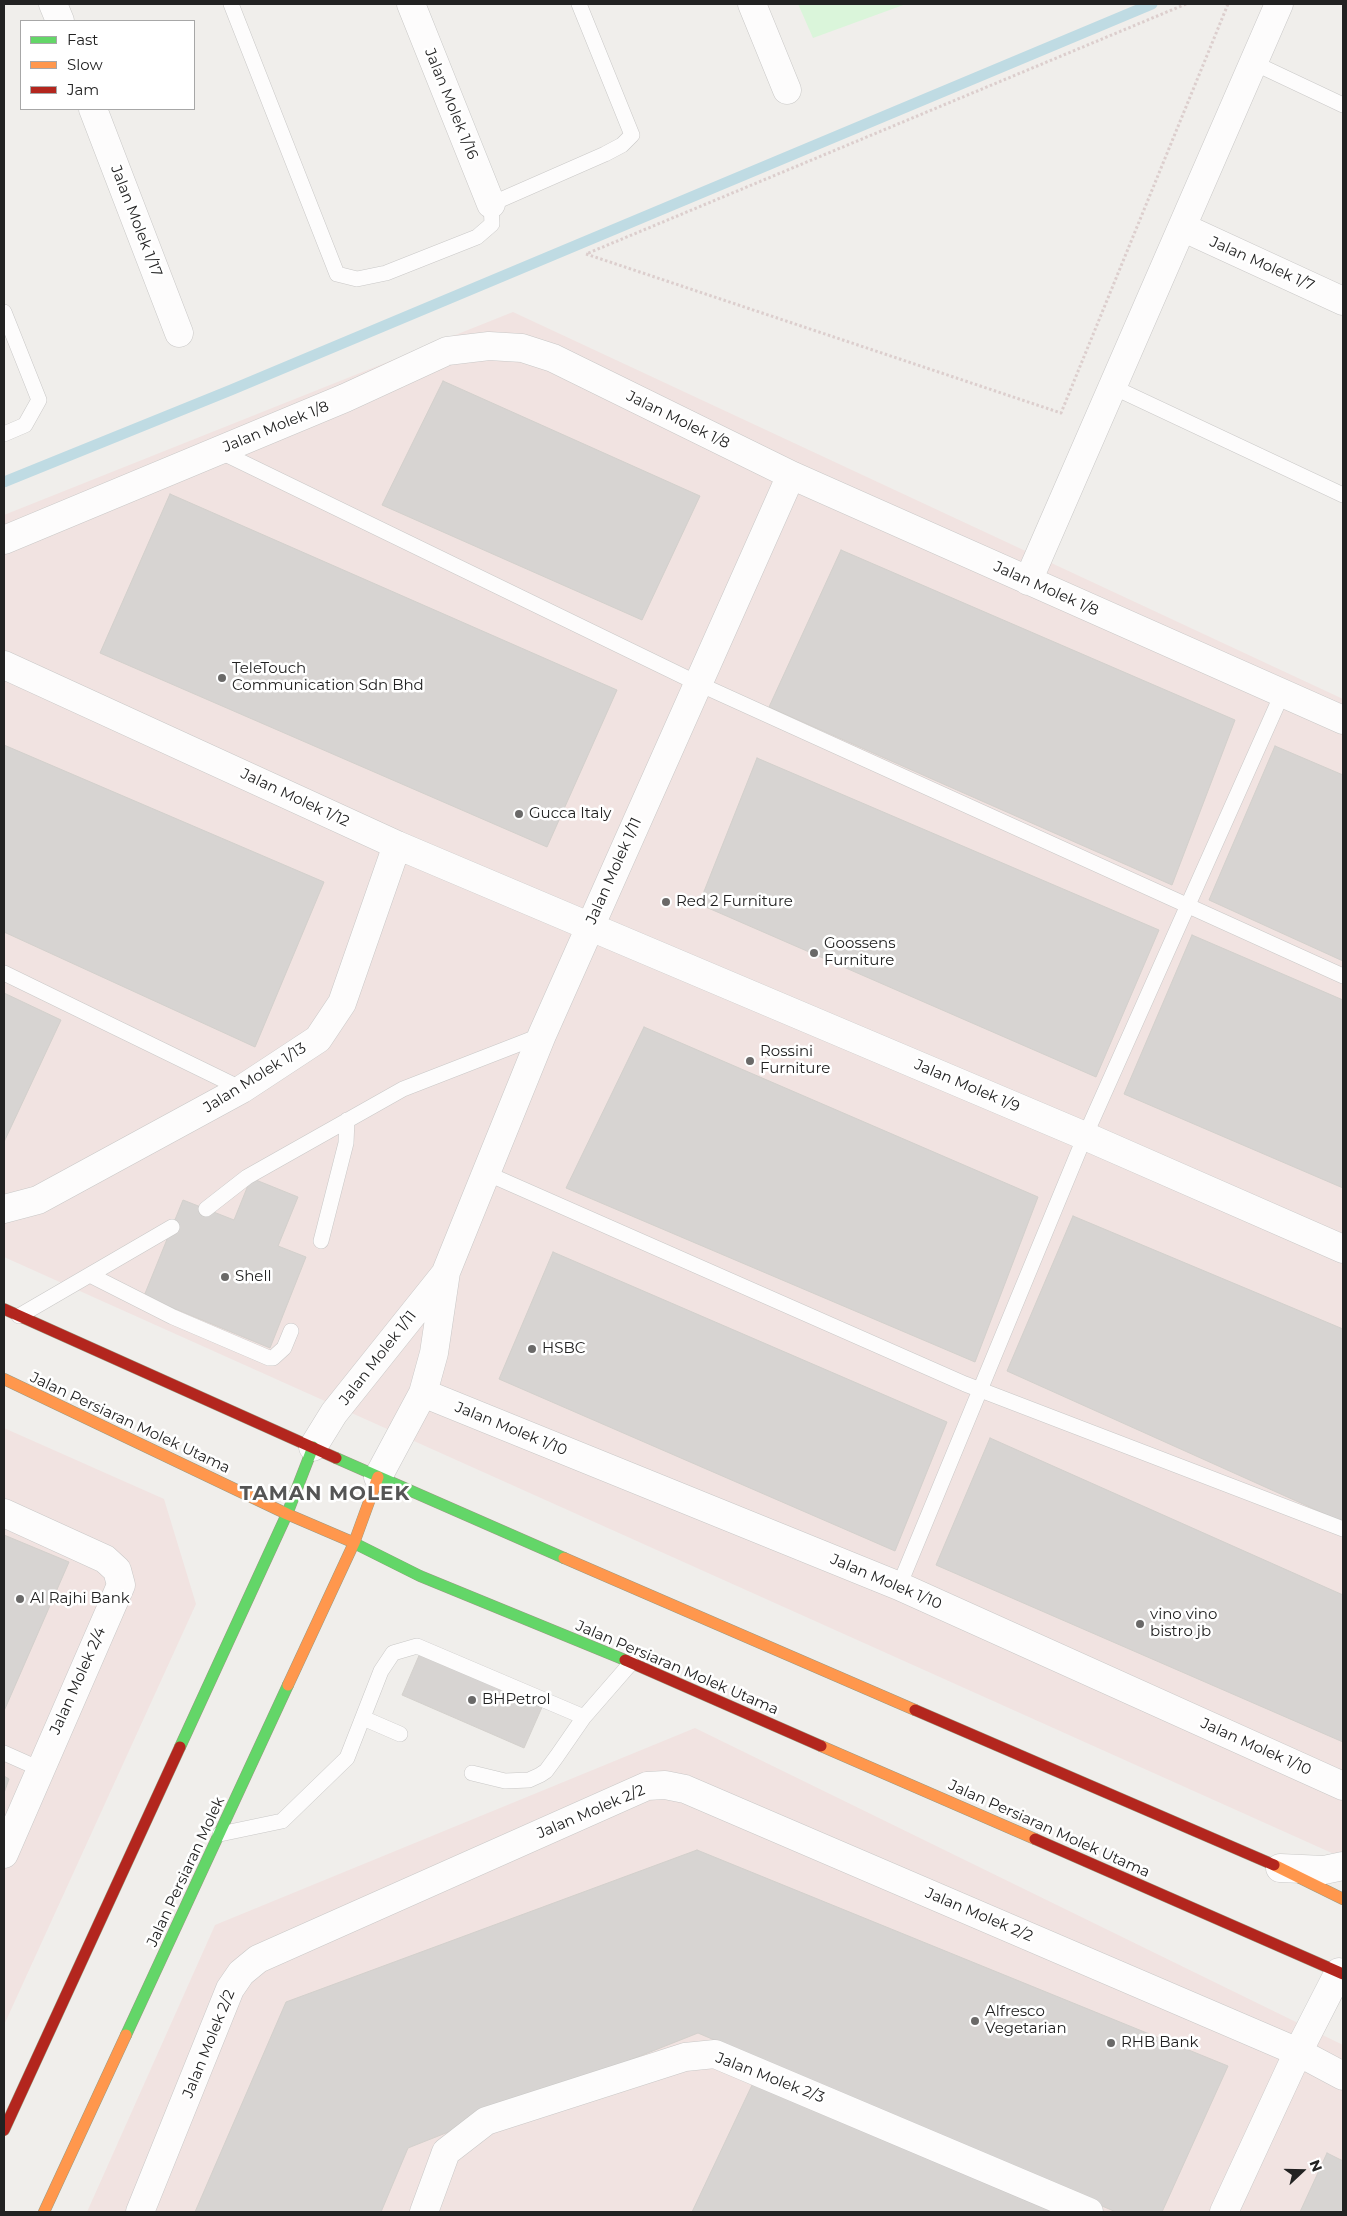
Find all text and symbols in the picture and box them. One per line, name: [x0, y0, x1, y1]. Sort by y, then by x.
legend: [20, 20, 195, 110]
text: Fast: [67, 30, 98, 49]
street label: Jalan Molek 1/16: [420, 46, 482, 162]
text: Slow: [67, 55, 103, 74]
text: Jam: [67, 80, 99, 99]
street label: Jalan Molek 1/17: [106, 163, 166, 279]
street label: Jalan Molek 1/7: [1207, 233, 1317, 295]
street label: Jalan Molek 1/8: [623, 387, 733, 453]
street label: Jalan Molek 1/8: [220, 398, 332, 456]
street label: Jalan Molek 1/8: [991, 558, 1101, 620]
place label: TeleTouch Communication Sdn Bhd: [232, 660, 424, 695]
marker: TeleTouch Communication Sdn Bhd: [216, 672, 228, 684]
street label: Jalan Molek 1/12: [238, 765, 352, 831]
place label: Gucca Italy: [529, 805, 611, 823]
marker: Gucca Italy: [513, 808, 525, 820]
street label: Jalan Molek 1/11: [582, 815, 646, 927]
place label: Red 2 Furniture: [676, 893, 793, 911]
marker: Red 2 Furniture: [660, 896, 672, 908]
place label: Goossens Furniture: [824, 935, 896, 970]
marker: Goossens Furniture: [808, 947, 820, 959]
street label: Jalan Molek 1/13: [200, 1039, 310, 1117]
place label: Rossini Furniture: [760, 1043, 830, 1078]
marker: Rossini Furniture: [744, 1055, 756, 1067]
street label: Jalan Molek 1/9: [912, 1056, 1022, 1116]
place label: Shell: [235, 1268, 271, 1286]
marker: Shell: [219, 1271, 231, 1283]
street label: Jalan Molek 1/11: [336, 1307, 420, 1409]
place label: HSBC: [542, 1340, 585, 1358]
marker: HSBC: [526, 1343, 538, 1355]
street label: Jalan Persiaran Molek Utama: [27, 1369, 233, 1477]
street label: Jalan Molek 1/10: [452, 1398, 570, 1460]
district label: TAMAN MOLEK: [238, 1482, 412, 1506]
street label: Jalan Molek 1/10: [828, 1550, 944, 1614]
place label: Al Rajhi Bank: [30, 1590, 130, 1608]
marker: Al Rajhi Bank: [14, 1593, 26, 1605]
place label: vino vino bistro jb: [1150, 1606, 1217, 1641]
street label: Jalan Persiaran Molek Utama: [573, 1617, 781, 1719]
marker: vino vino bistro jb: [1134, 1618, 1146, 1630]
street label: Jalan Molek 2/4: [46, 1625, 110, 1737]
place label: BHPetrol: [482, 1691, 550, 1709]
marker: BHPetrol: [466, 1694, 478, 1706]
street label: Jalan Molek 1/10: [1198, 1715, 1314, 1779]
street label: Jalan Persiaran Molek Utama: [946, 1776, 1152, 1882]
street label: Jalan Molek 2/2: [534, 1781, 648, 1843]
street label: Jalan Persiaran Molek: [143, 1794, 229, 1950]
street label: Jalan Molek 2/2: [922, 1884, 1036, 1946]
street label: Jalan Molek 2/2: [179, 1987, 239, 2101]
place label: Alfresco Vegetarian: [985, 2003, 1067, 2038]
marker: Alfresco Vegetarian: [969, 2015, 981, 2027]
place label: RHB Bank: [1121, 2034, 1199, 2052]
marker: RHB Bank: [1105, 2037, 1117, 2049]
street label: Jalan Molek 2/3: [713, 2049, 827, 2107]
north arrow: [1277, 2146, 1327, 2196]
text: N: [1306, 2157, 1326, 2174]

